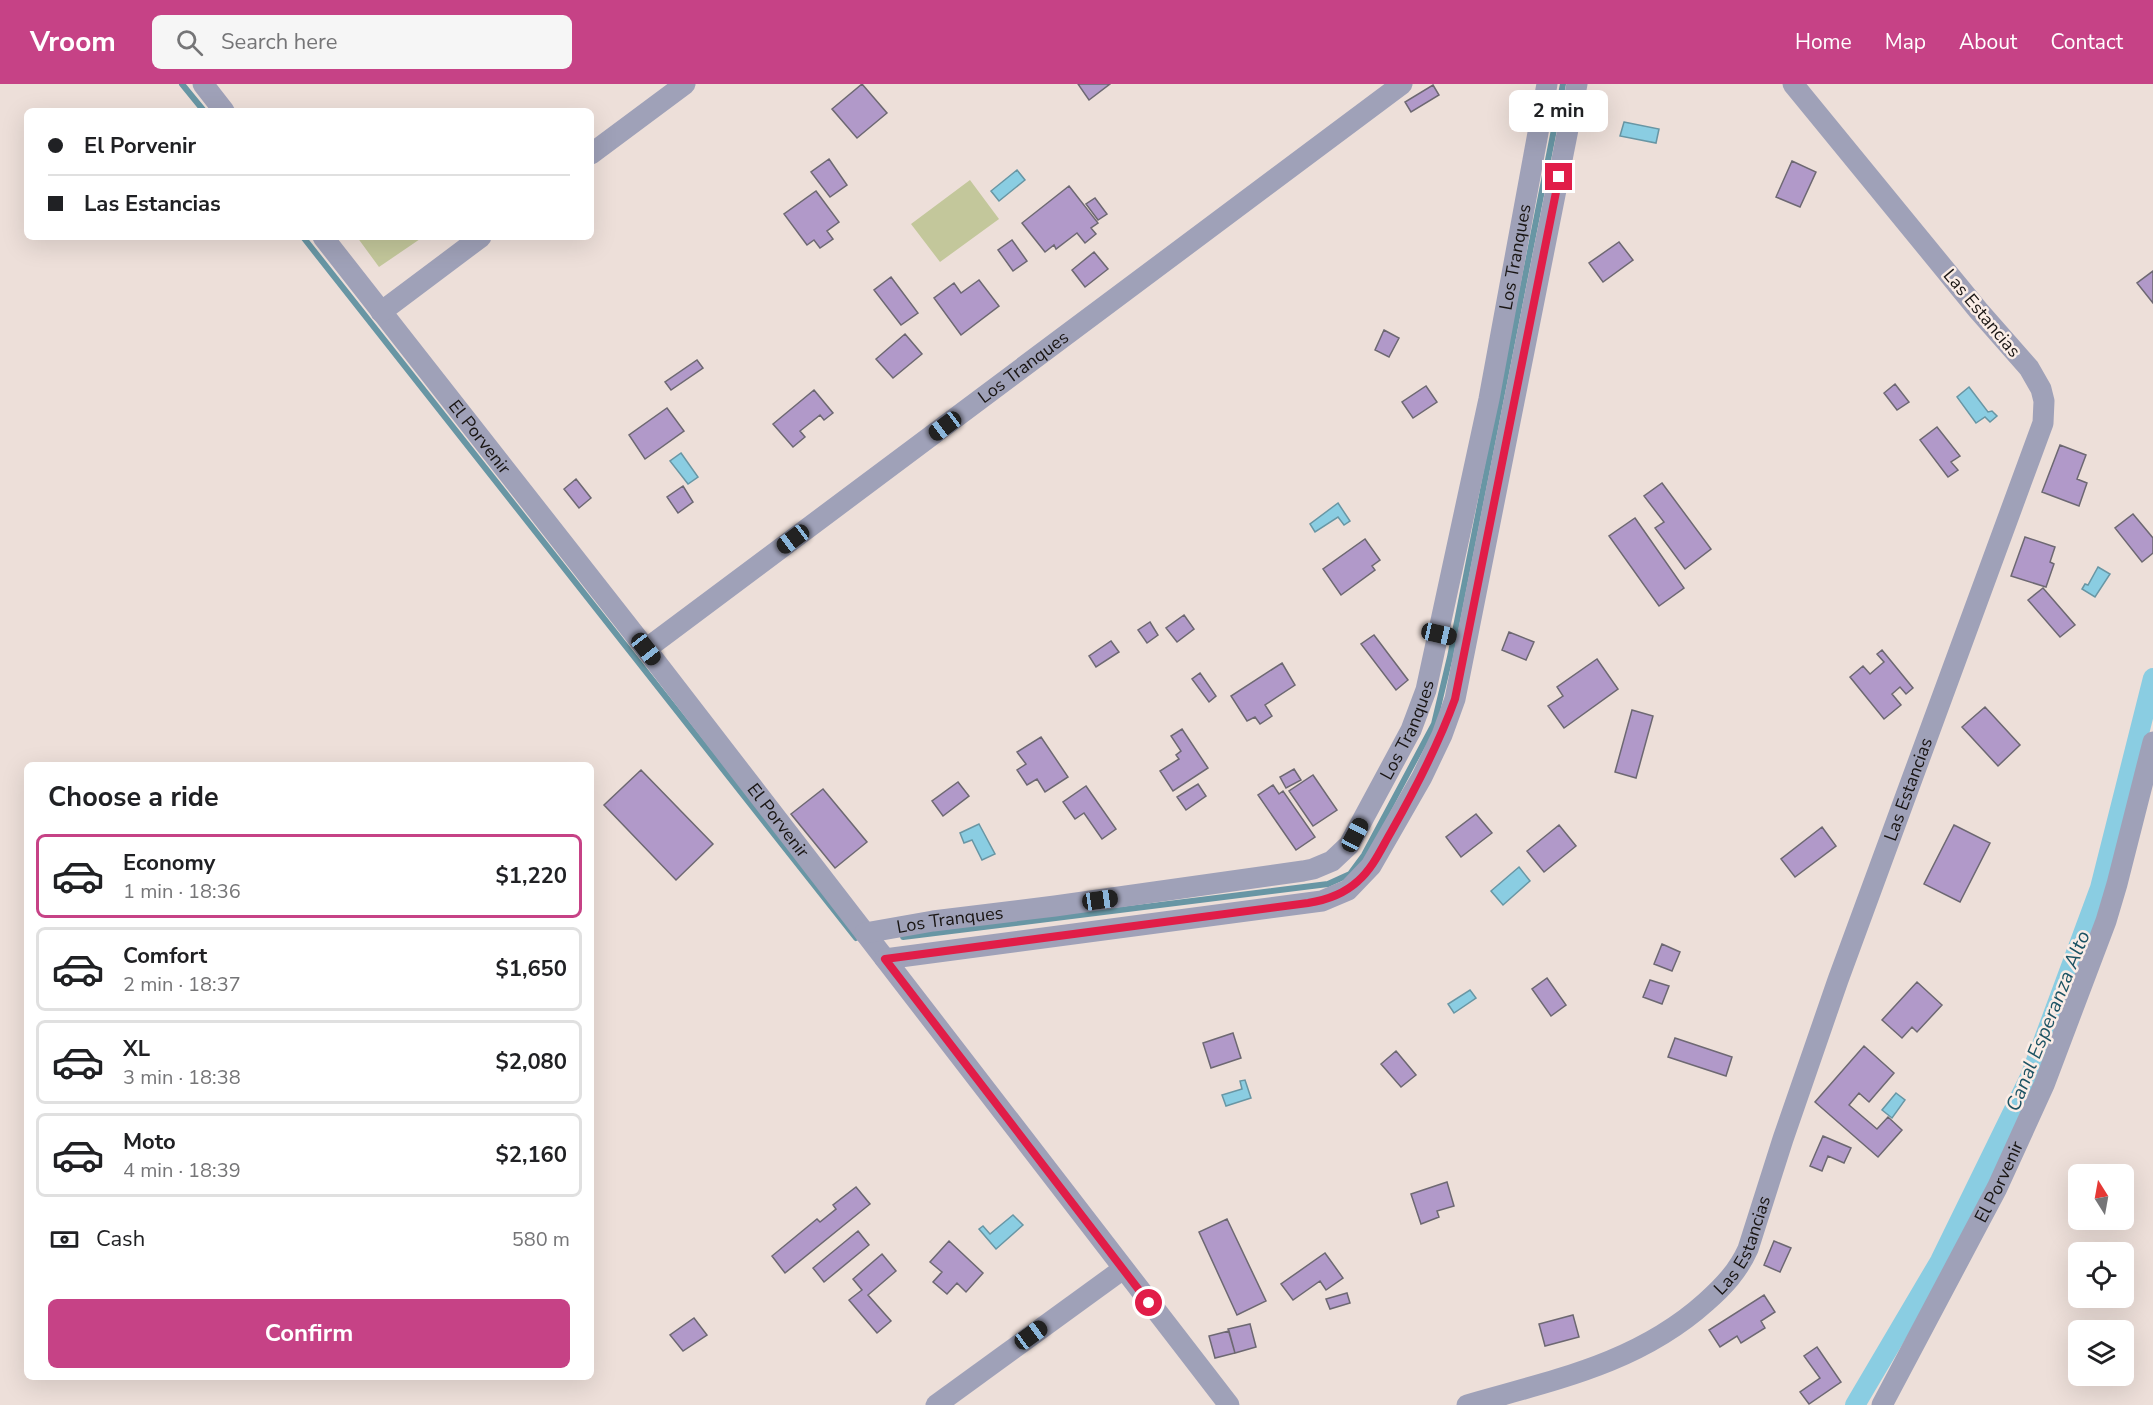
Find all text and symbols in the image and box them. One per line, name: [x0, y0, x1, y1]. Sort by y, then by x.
search box: [152, 15, 572, 69]
text: Vroom: [30, 23, 116, 61]
icon: search: [173, 26, 206, 59]
text: Search here: [221, 27, 338, 57]
text: Home: [1795, 28, 1852, 56]
text: Map: [1885, 28, 1926, 56]
text: About: [1959, 28, 2017, 56]
text: Contact: [2050, 28, 2123, 56]
callout: 2 min: [1510, 90, 1608, 132]
text: 2 min: [1533, 97, 1584, 124]
text: El Porvenir: [84, 131, 196, 161]
route end: [1545, 163, 1572, 190]
text: Las Estancias: [84, 189, 221, 219]
street label: Los Tranques: [1494, 202, 1537, 312]
street label: Las Estancias: [1938, 264, 2026, 362]
street label: Los Tranques: [973, 325, 1074, 409]
street label: El Porvenir: [443, 395, 517, 479]
car: [925, 408, 965, 444]
car: [773, 521, 813, 557]
car: [1419, 621, 1459, 647]
car: [628, 629, 664, 669]
street label: Los Tranques: [1374, 678, 1440, 784]
street label: Las Estancias: [1878, 734, 1938, 844]
street label: El Porvenir: [742, 778, 815, 863]
text: Choose a ride: [48, 779, 219, 816]
car: [1339, 815, 1371, 855]
text: Economy: [123, 848, 215, 878]
icon: car: [51, 849, 105, 903]
text: $1,220: [496, 861, 567, 891]
text: 1 min · 18:36: [123, 878, 241, 905]
car: [1081, 889, 1119, 911]
street label: Los Tranques: [895, 900, 1005, 939]
water label: Canal Esperanza Alto: [1999, 927, 2097, 1115]
text: Comfort: [123, 941, 207, 971]
icon: car: [51, 942, 105, 996]
text: $1,650: [496, 954, 567, 984]
text: 2 min · 18:37: [123, 971, 241, 998]
text: XL: [123, 1034, 150, 1064]
icon: car: [51, 1035, 105, 1089]
text: $2,080: [496, 1047, 567, 1077]
text: 3 min · 18:38: [123, 1064, 241, 1091]
text: Moto: [123, 1127, 176, 1157]
icon: car: [51, 1128, 105, 1182]
street label: El Porvenir: [1969, 1137, 2029, 1227]
text: $2,160: [496, 1140, 567, 1170]
text: 4 min · 18:39: [123, 1157, 241, 1184]
north arrow: [2068, 1164, 2134, 1230]
map controls: [2068, 1164, 2134, 1386]
street label: Las Estancias: [1708, 1193, 1776, 1300]
icon: cash: [48, 1223, 81, 1256]
text: Cash: [96, 1224, 145, 1254]
text: 580 m: [512, 1226, 570, 1253]
button: locate: [2068, 1242, 2134, 1308]
route start: [1135, 1289, 1162, 1316]
button: Confirm: [48, 1299, 570, 1368]
car: [1011, 1317, 1051, 1353]
button: layers: [2068, 1320, 2134, 1386]

